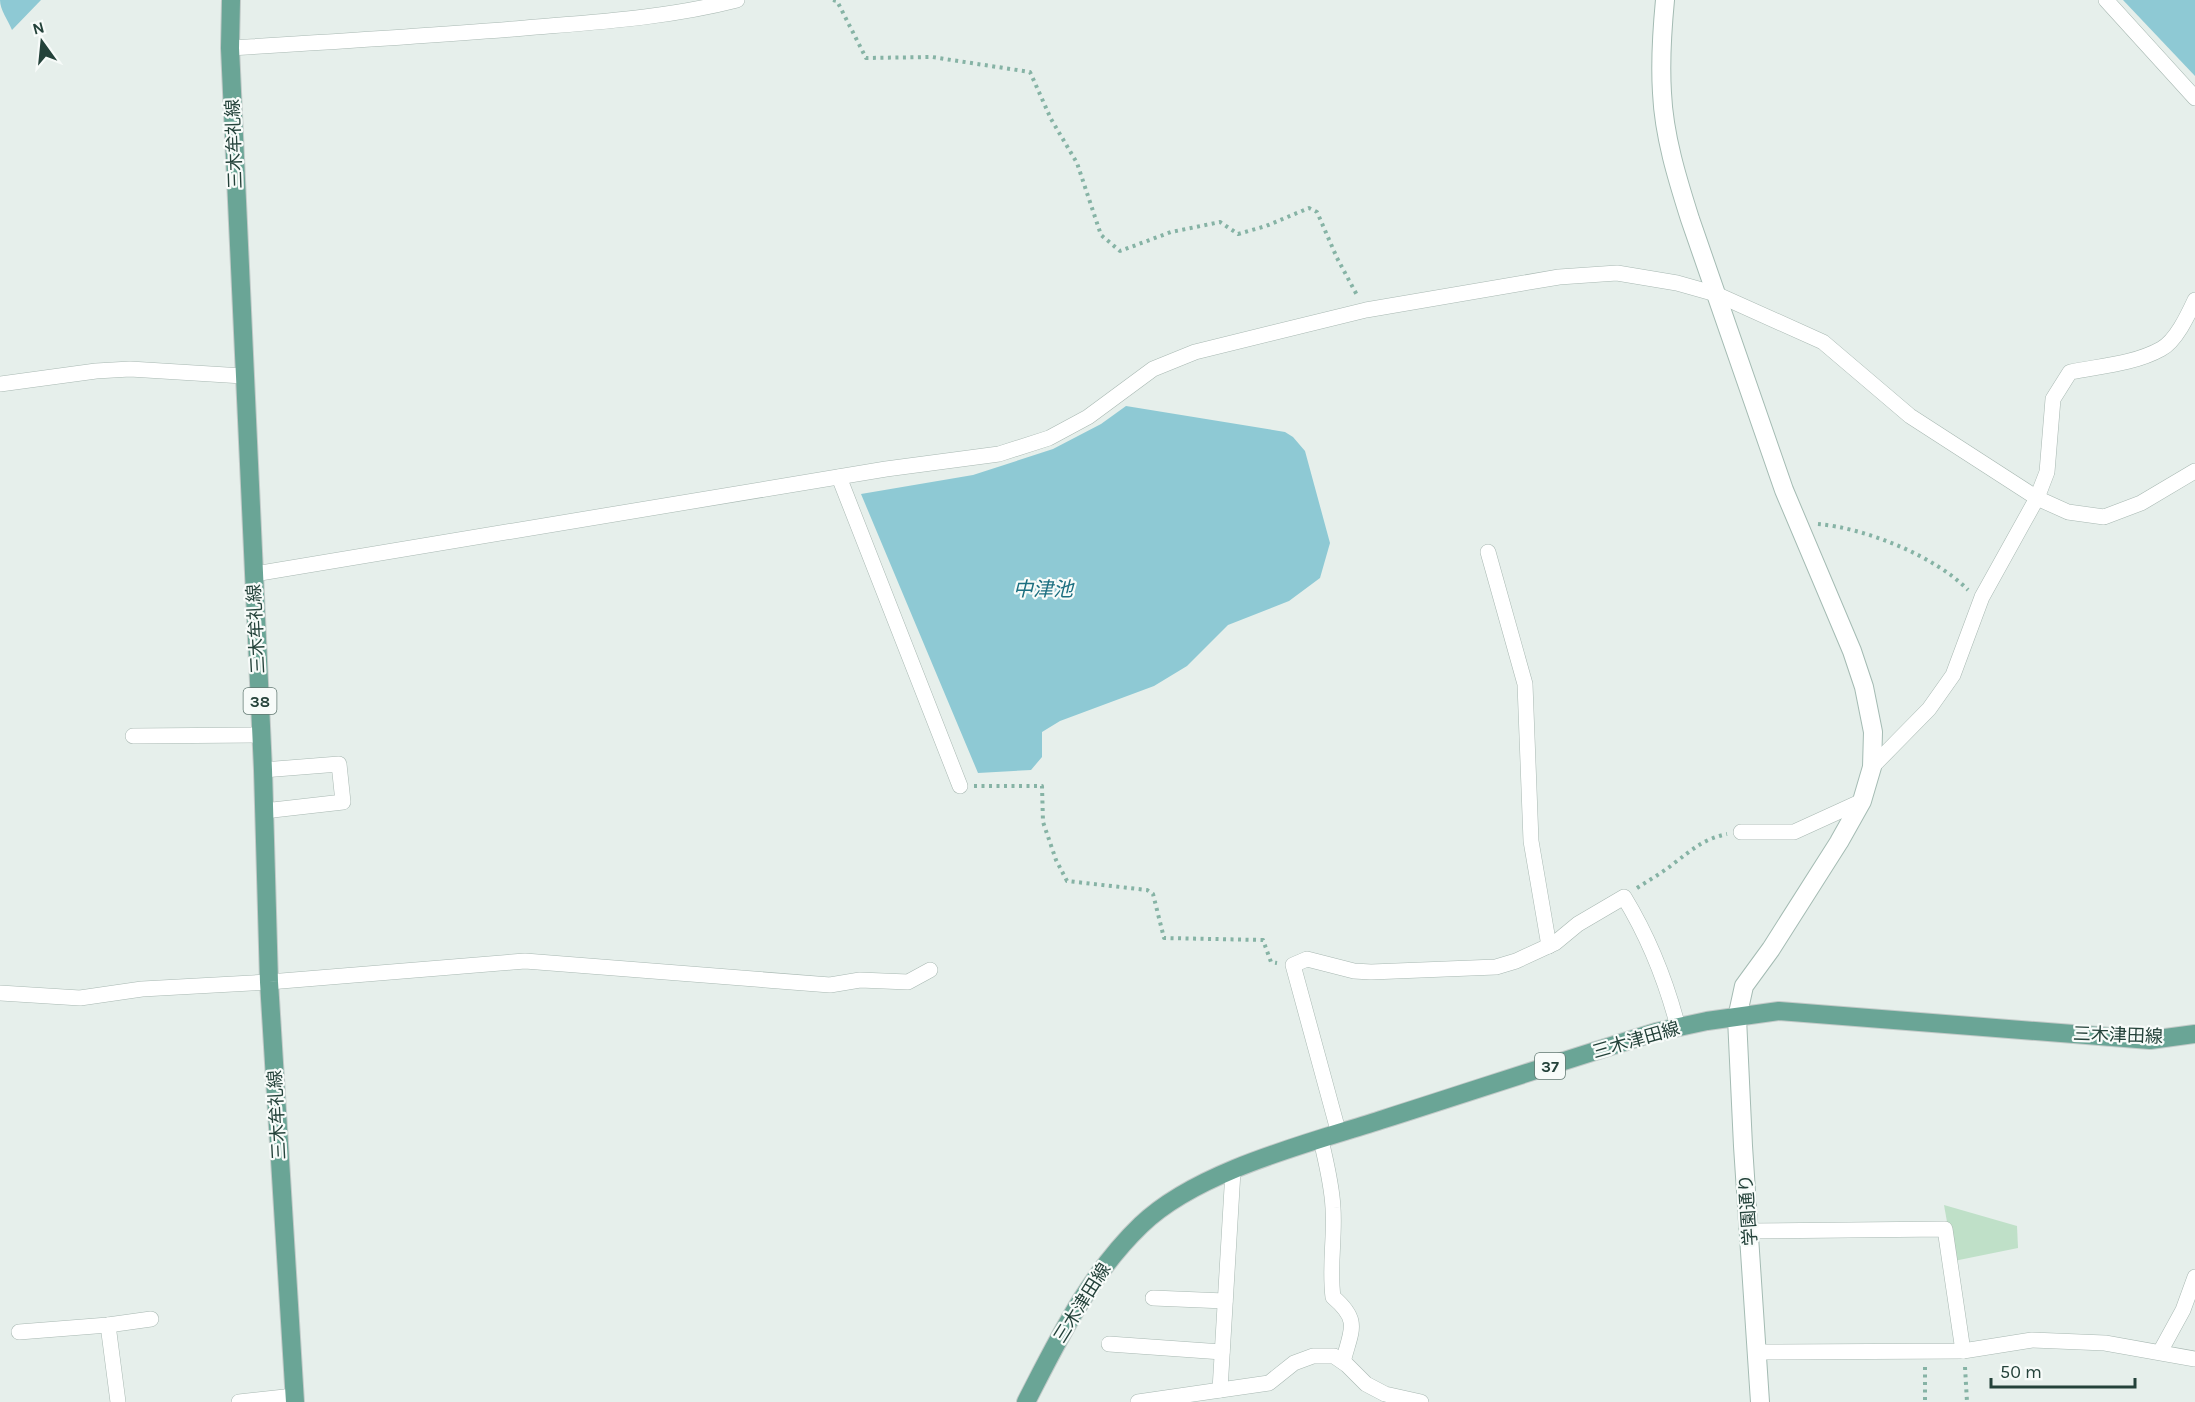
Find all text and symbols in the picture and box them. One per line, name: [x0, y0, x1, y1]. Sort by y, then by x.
north arrow: [12, 12, 72, 72]
text: N: [30, 17, 46, 39]
street label: 三木牟礼線: [221, 99, 247, 189]
water label: 中津池: [1013, 578, 1075, 601]
street label: 三木牟礼線: [243, 583, 269, 675]
road number: 38: [244, 688, 276, 714]
street label: 三木津田線: [1590, 1017, 1682, 1063]
street label: 三木津田線: [2073, 1022, 2163, 1048]
road number: 37: [1535, 1053, 1565, 1079]
street label: 三木牟礼線: [264, 1069, 290, 1161]
street label: 学園通り: [1735, 1173, 1761, 1247]
street label: 三木津田線: [1049, 1259, 1115, 1347]
scale bar: [1991, 1351, 2135, 1389]
text: 50 m: [2000, 1361, 2042, 1383]

